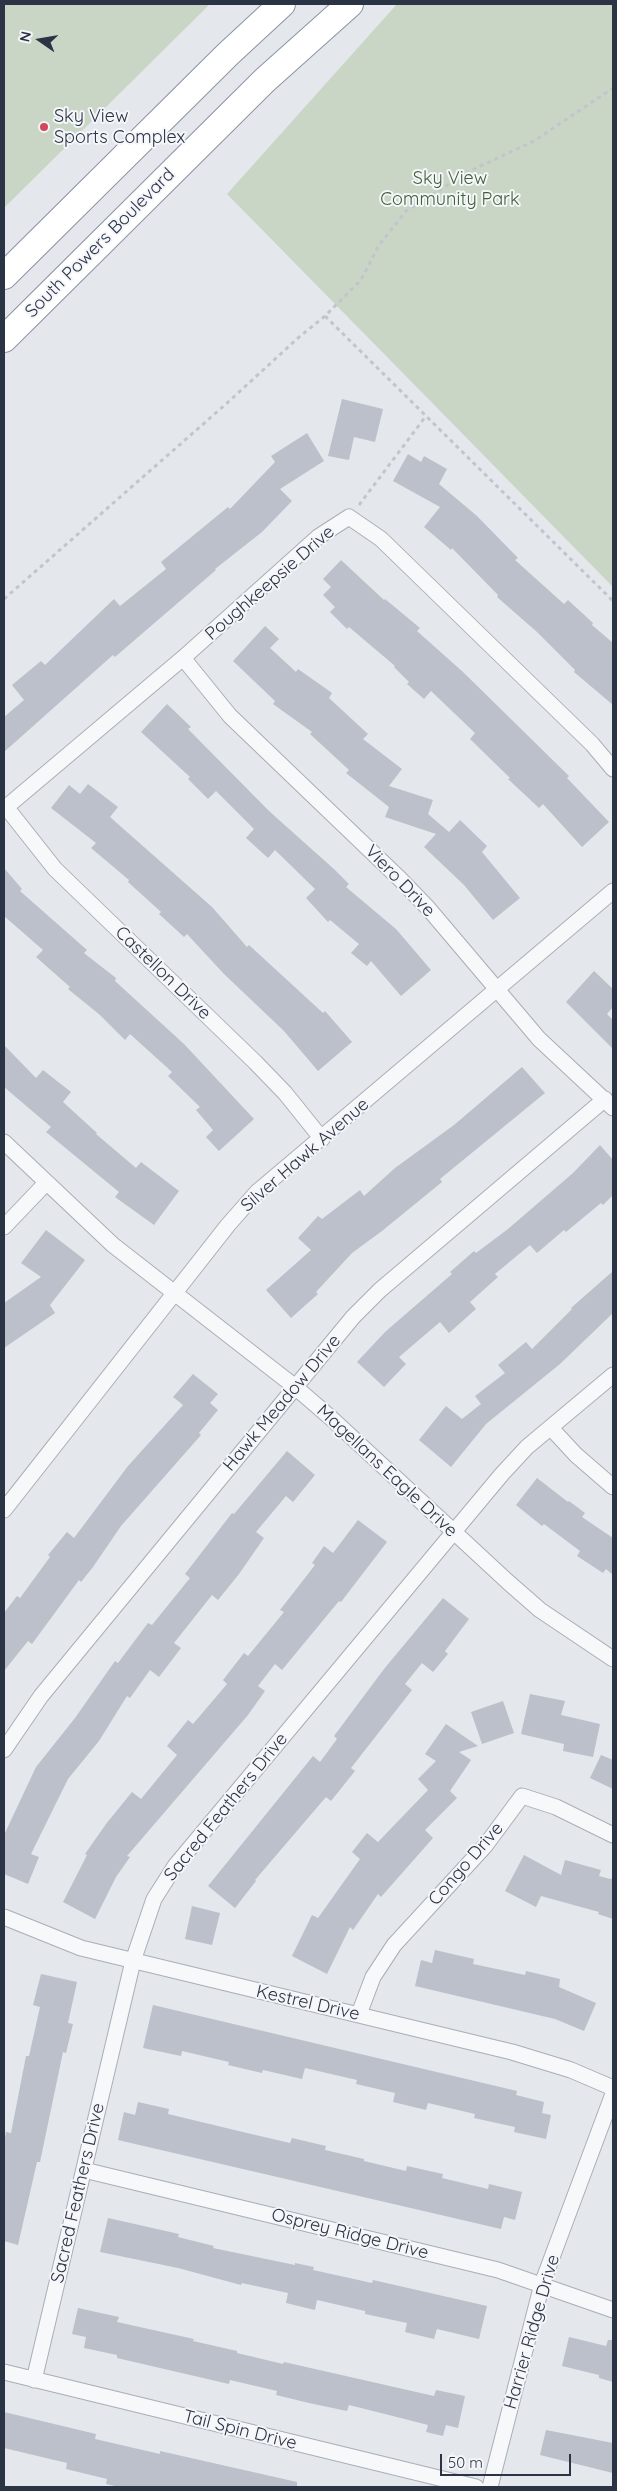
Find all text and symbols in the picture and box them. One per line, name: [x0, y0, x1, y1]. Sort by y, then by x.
north arrow: [15, 15, 65, 65]
text: N: [15, 30, 35, 44]
place label: Sky View Sports Complex: [54, 106, 185, 148]
marker: Sky View Sports Complex: [38, 121, 50, 133]
street label: South Powers Boulevard: [21, 164, 179, 322]
park label: Sky View Community Park: [380, 168, 520, 210]
street label: Poughkeepsie Drive: [201, 521, 339, 645]
street label: Viero Drive: [360, 841, 440, 921]
street label: Castellon Drive: [111, 922, 215, 1024]
street label: Silver Hawk Avenue: [237, 1094, 373, 1216]
street label: Hawk Meadow Drive: [219, 1330, 345, 1476]
street label: Magellans Eagle Drive: [312, 1400, 462, 1542]
street label: Sacred Feathers Drive: [160, 1729, 292, 1885]
street label: Congo Drive: [424, 1818, 508, 1910]
street label: Kestrel Drive: [254, 1981, 362, 2025]
street label: Sacred Feathers Drive: [47, 2101, 109, 2285]
street label: Osprey Ridge Drive: [269, 2204, 431, 2264]
street label: Harrier Ridge Drive: [500, 2252, 564, 2412]
street label: Tail Spin Drive: [181, 2405, 299, 2455]
scale bar: [442, 2444, 573, 2476]
text: 50 m: [448, 2453, 483, 2472]

